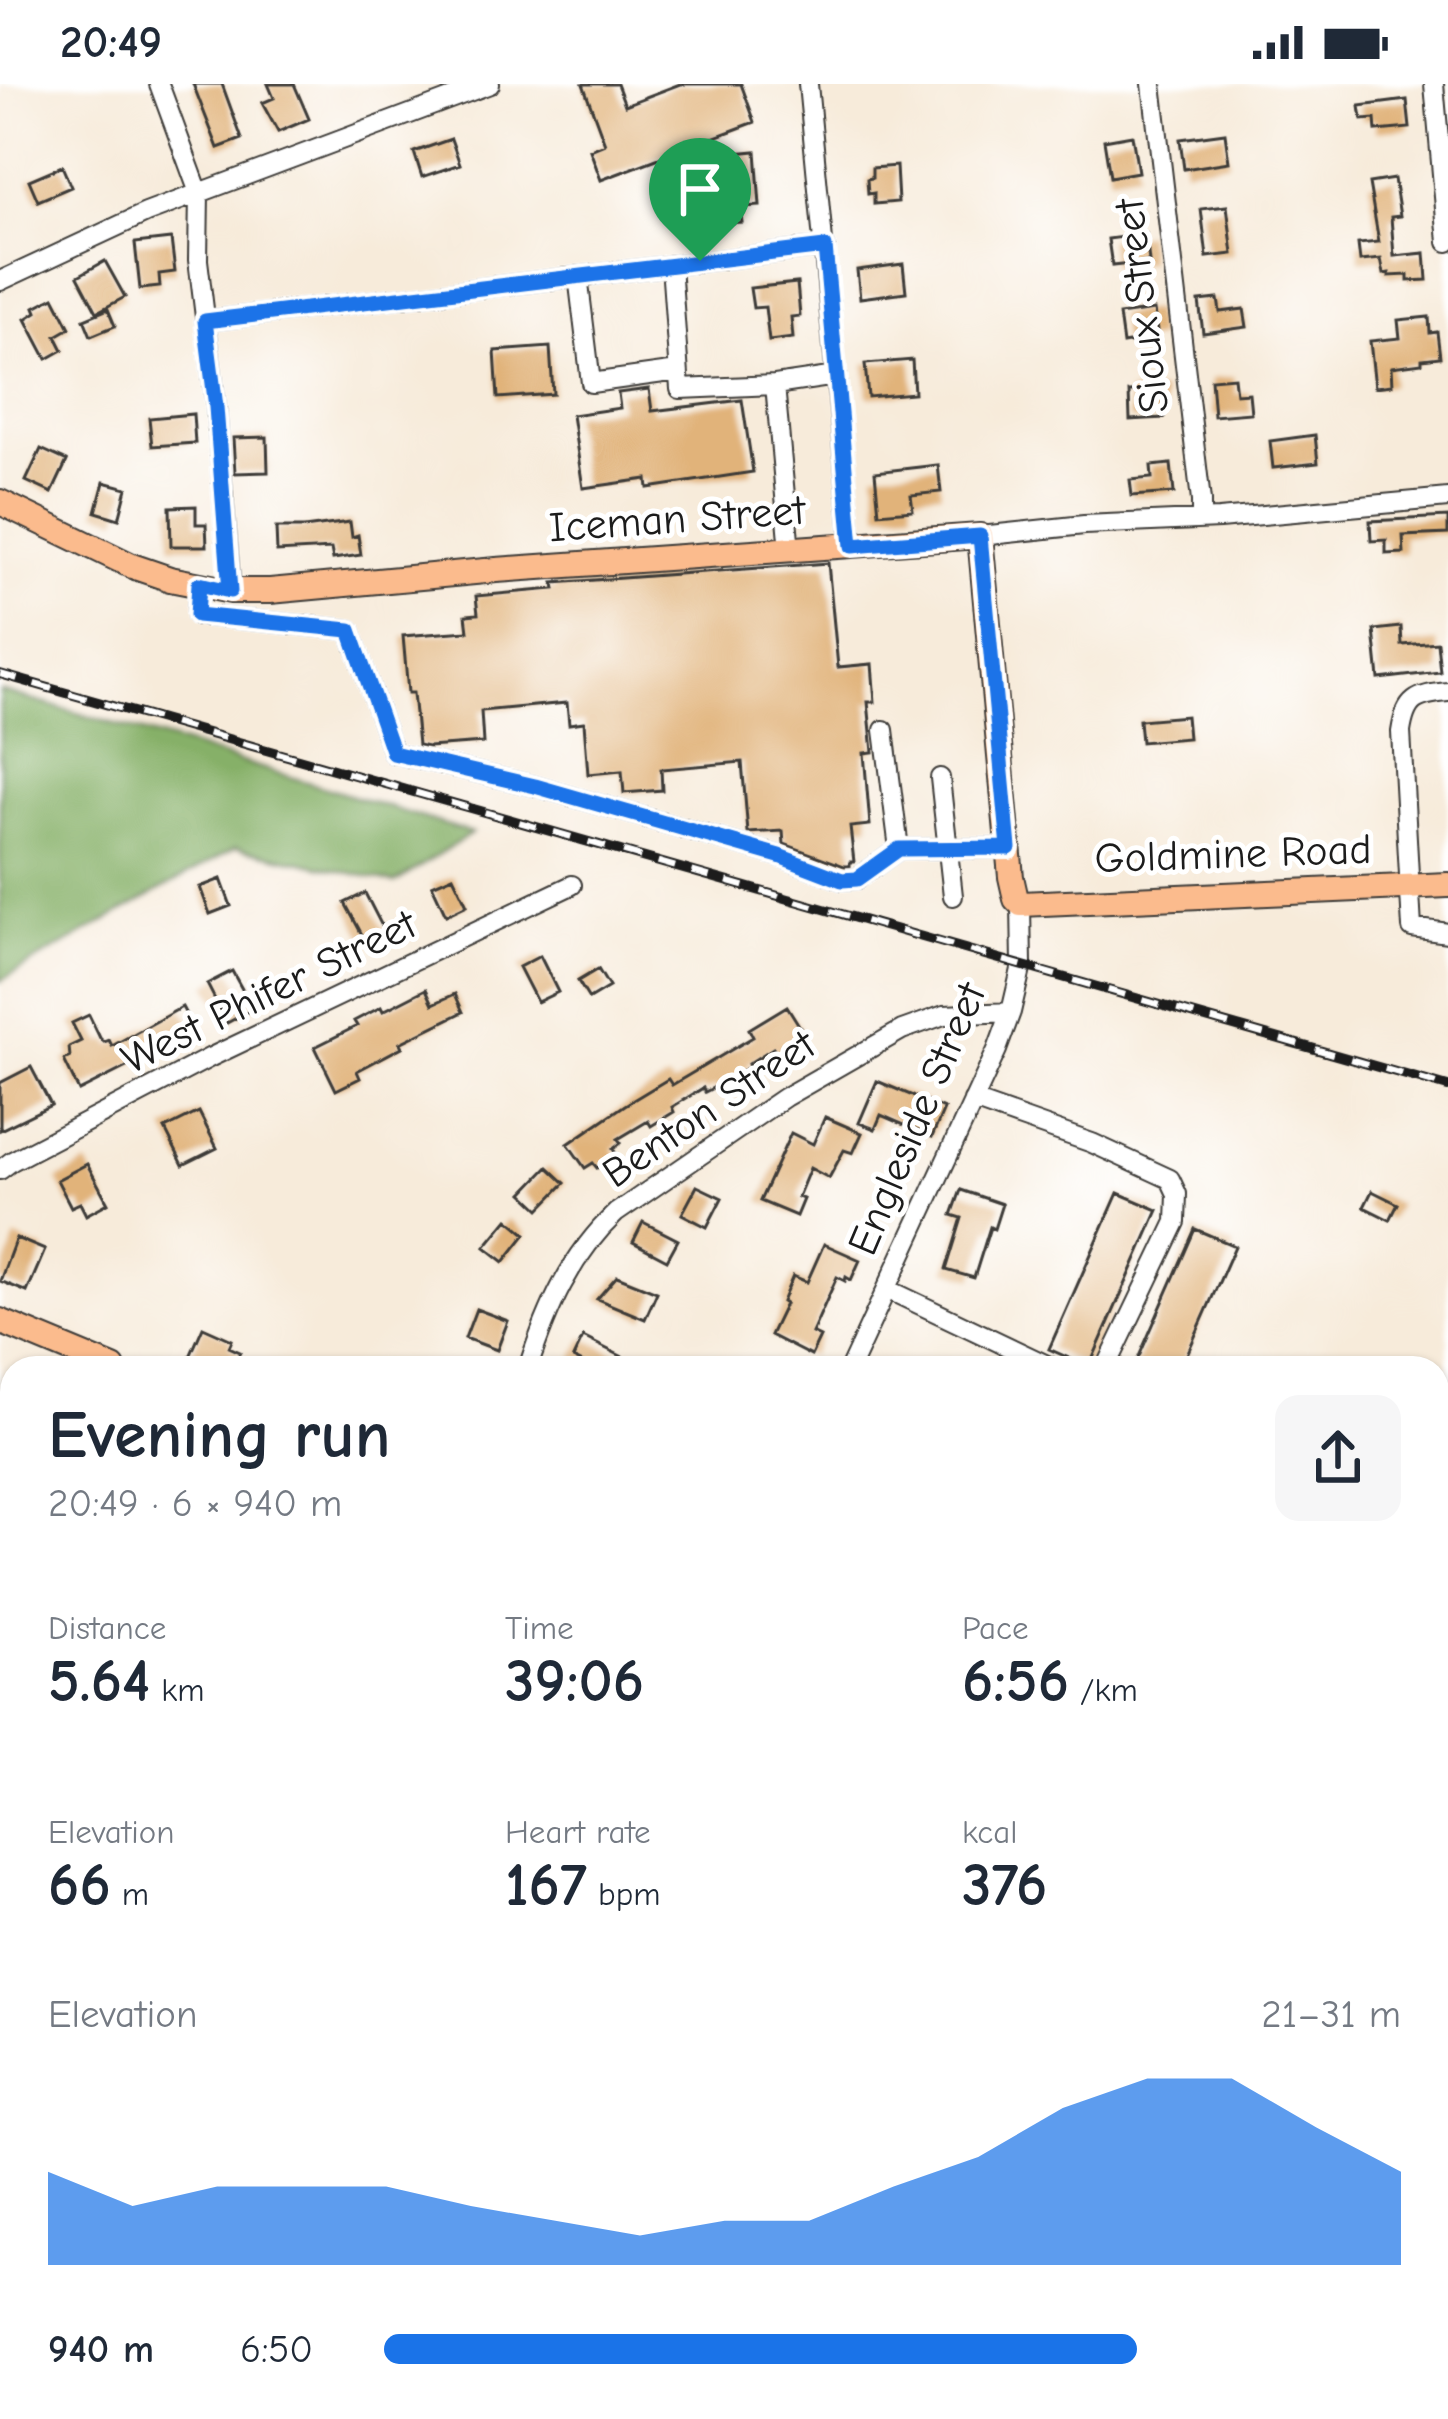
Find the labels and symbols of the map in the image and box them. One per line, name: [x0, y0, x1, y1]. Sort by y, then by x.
pin: [649, 138, 751, 261]
street label: Sioux Street: [1104, 194, 1179, 416]
street label: Iceman Street: [547, 485, 809, 552]
street label: Goldmine Road: [1094, 825, 1372, 883]
street label: West Phifer Street: [114, 899, 426, 1085]
street label: Engleside Street: [838, 974, 997, 1262]
street label: Benton Street: [593, 1019, 826, 1198]

